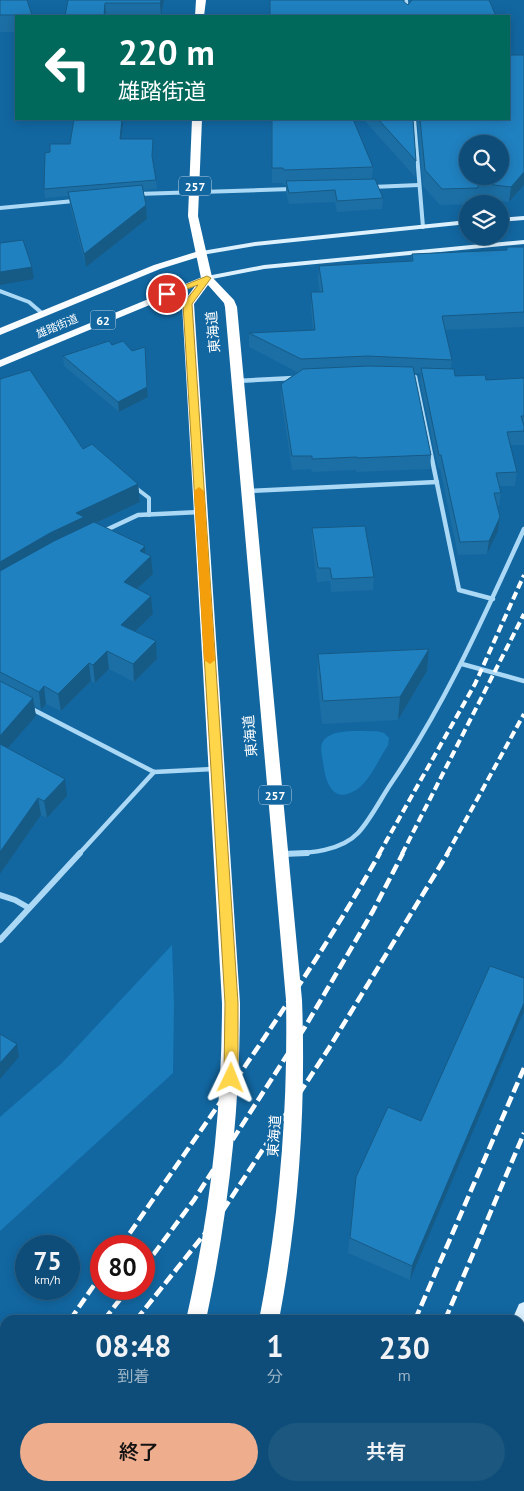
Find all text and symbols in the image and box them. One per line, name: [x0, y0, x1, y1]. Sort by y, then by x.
text: 220 m: [118, 29, 215, 75]
icon: left: [35, 35, 100, 100]
text: 雄踏街道: [118, 77, 206, 105]
map controls: [459, 135, 509, 245]
button: search: [459, 135, 509, 185]
road number: 257: [179, 177, 211, 196]
button: layers: [459, 195, 509, 245]
pin: [146, 273, 188, 315]
icon: arrive: [153, 280, 181, 308]
road number: 62: [90, 310, 116, 330]
street label: 東海道: [202, 310, 224, 354]
street label: 雄踏街道: [34, 311, 80, 341]
street label: 東海道: [239, 714, 261, 758]
road number: 257: [259, 786, 291, 804]
position arrow: [204, 1051, 256, 1103]
street label: 東海道: [264, 1114, 284, 1158]
speed limit sign: 80: [90, 1235, 155, 1300]
text: 75: [33, 1245, 62, 1277]
text: km/h: [34, 1272, 61, 1287]
text: 08:48: [95, 1326, 171, 1365]
text: 1: [267, 1326, 284, 1365]
text: 230: [379, 1328, 430, 1367]
text: m: [398, 1365, 411, 1385]
text: 到着: [117, 1366, 149, 1386]
text: 分: [267, 1366, 283, 1386]
button: 終了: [20, 1423, 258, 1481]
button: 共有: [268, 1423, 505, 1481]

